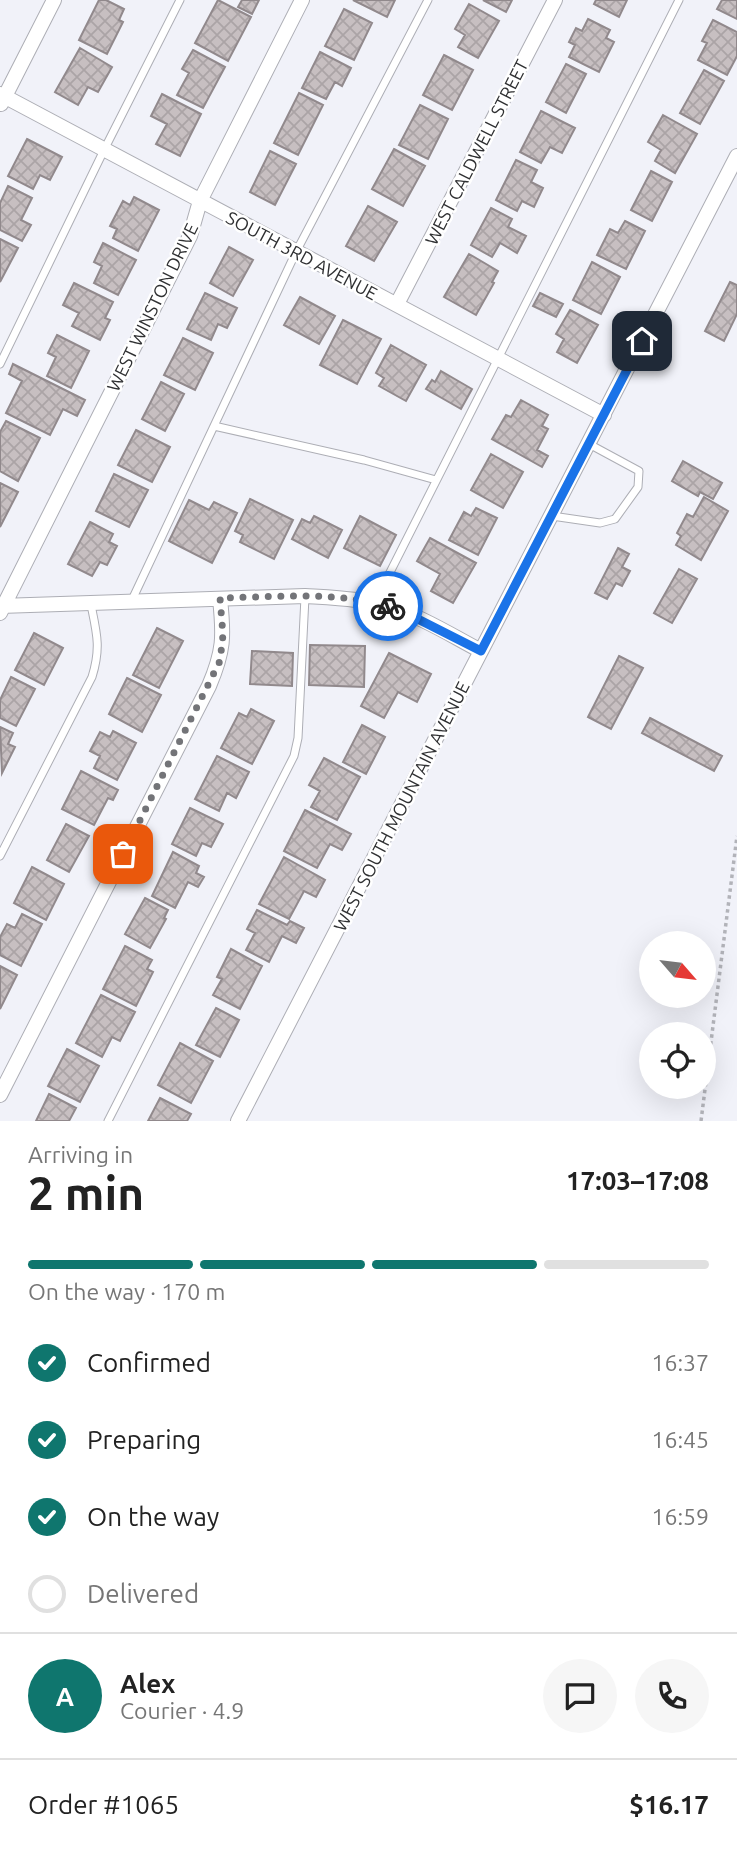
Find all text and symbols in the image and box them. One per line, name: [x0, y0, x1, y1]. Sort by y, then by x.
street label: WEST CALDWELL STREET: [421, 56, 531, 248]
street label: SOUTH 3RD AVENUE: [223, 207, 381, 303]
street label: WEST WINSTON DRIVE: [103, 220, 201, 394]
pin: [612, 311, 672, 371]
icon: home: [623, 322, 661, 360]
courier: [353, 571, 423, 641]
icon: bike: [369, 587, 407, 625]
street label: WEST SOUTH MOUNTAIN AVENUE: [329, 678, 473, 934]
pin: [93, 824, 153, 884]
icon: bag: [104, 835, 142, 873]
north arrow: [639, 931, 716, 1008]
map controls: [639, 931, 716, 1099]
button: locate: [639, 1022, 716, 1099]
text: Arriving in: [28, 1142, 133, 1167]
text: 17:03–17:08: [566, 1166, 709, 1195]
text: 2 min: [28, 1167, 144, 1219]
text: On the way · 170 m: [28, 1279, 225, 1304]
icon: check: [28, 1344, 66, 1382]
text: Confirmed: [87, 1348, 211, 1377]
text: 16:37: [651, 1350, 709, 1375]
icon: check: [28, 1421, 66, 1459]
text: Preparing: [87, 1425, 201, 1454]
text: 16:45: [651, 1427, 709, 1452]
icon: check: [28, 1498, 66, 1536]
text: On the way: [87, 1502, 219, 1531]
text: 16:59: [651, 1504, 709, 1529]
text: Delivered: [87, 1579, 199, 1608]
button: chat: [543, 1659, 617, 1733]
button: phone: [635, 1659, 709, 1733]
text: Alex: [120, 1669, 175, 1698]
text: A: [56, 1682, 74, 1711]
text: Courier · 4.9: [120, 1698, 244, 1723]
text: Order #1065: [28, 1790, 179, 1819]
text: $16.17: [629, 1790, 709, 1819]

